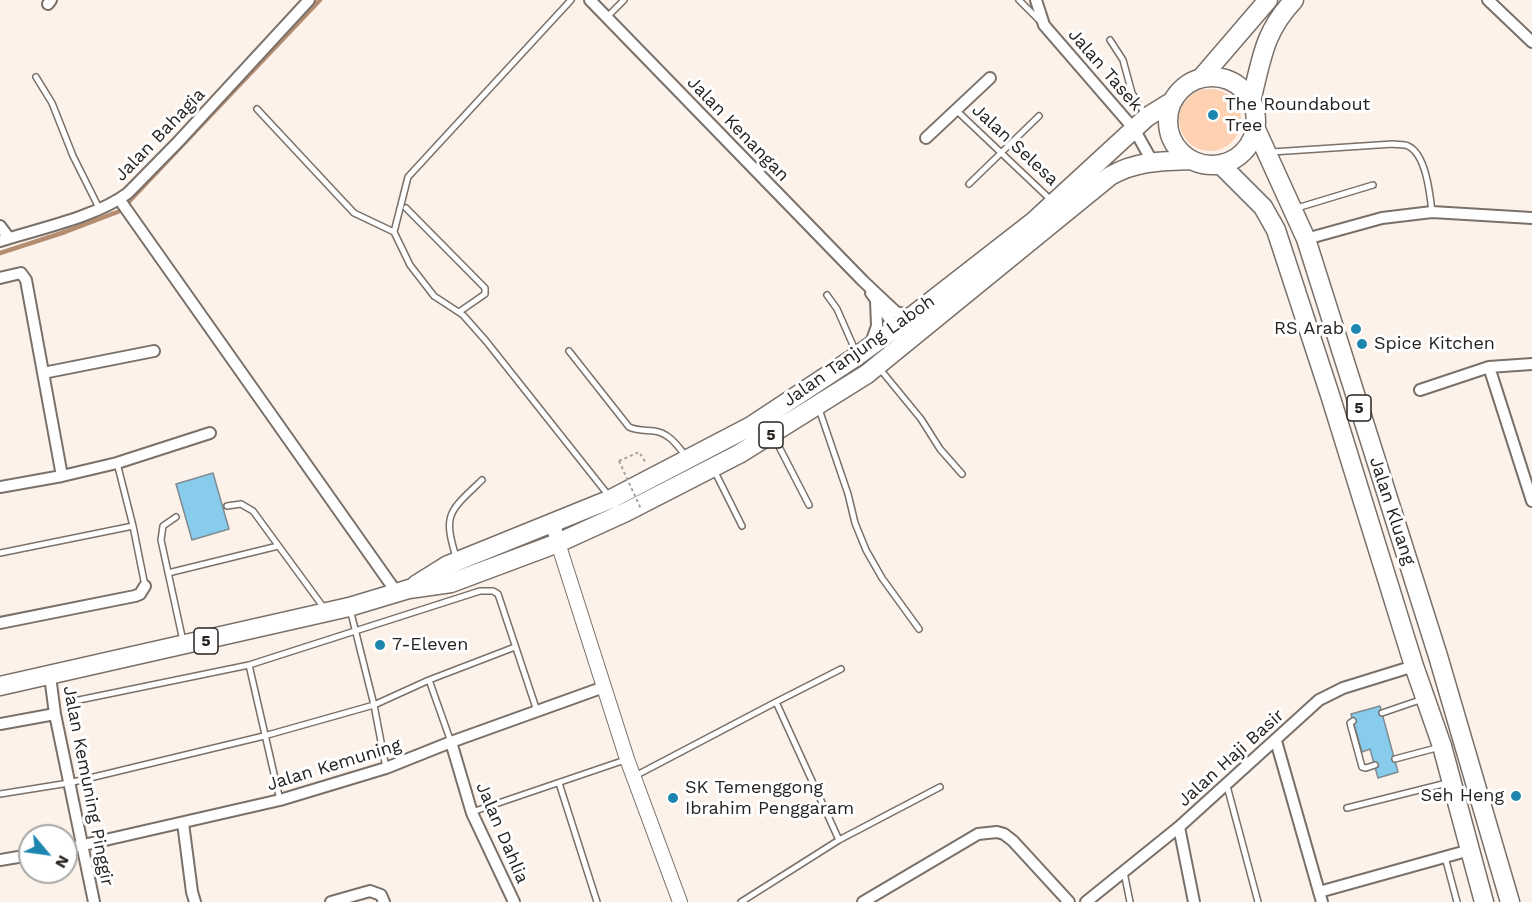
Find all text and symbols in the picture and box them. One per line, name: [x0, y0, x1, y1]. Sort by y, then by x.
street label: Jalan Tasek: [1063, 24, 1147, 116]
street label: Jalan Kenangan: [682, 72, 794, 186]
street label: Jalan Bahagia: [110, 84, 210, 186]
place label: The Roundabout Tree: [1225, 94, 1370, 136]
street label: Jalan Selesa: [967, 99, 1063, 191]
marker: The Roundabout Tree: [1206, 108, 1220, 122]
street label: Jalan Tanjung Laboh: [779, 290, 939, 412]
place label: RS Arab: [1274, 318, 1344, 340]
marker: RS Arab: [1349, 322, 1363, 336]
place label: Spice Kitchen: [1374, 333, 1495, 355]
marker: Spice Kitchen: [1355, 337, 1369, 351]
road number: 5: [1347, 395, 1371, 421]
road number: 5: [759, 422, 783, 448]
street label: Jalan Kluang: [1364, 454, 1420, 568]
road number: 5: [194, 628, 218, 654]
place label: 7-Eleven: [392, 634, 468, 656]
marker: 7-Eleven: [373, 638, 387, 652]
street label: Jalan Kemuning Pinggir: [58, 684, 118, 888]
street label: Jalan Haji Basir: [1173, 705, 1289, 811]
street label: Jalan Kemuning: [264, 734, 404, 796]
place label: SK Temenggong Ibrahim Penggaram: [685, 777, 854, 820]
street label: Jalan Dahlia: [471, 779, 533, 887]
place label: Seh Heng: [1421, 785, 1504, 807]
marker: Seh Heng: [1509, 789, 1523, 803]
marker: SK Temenggong Ibrahim Penggaram: [666, 791, 680, 805]
north arrow: [18, 824, 78, 884]
text: N: [51, 852, 74, 872]

